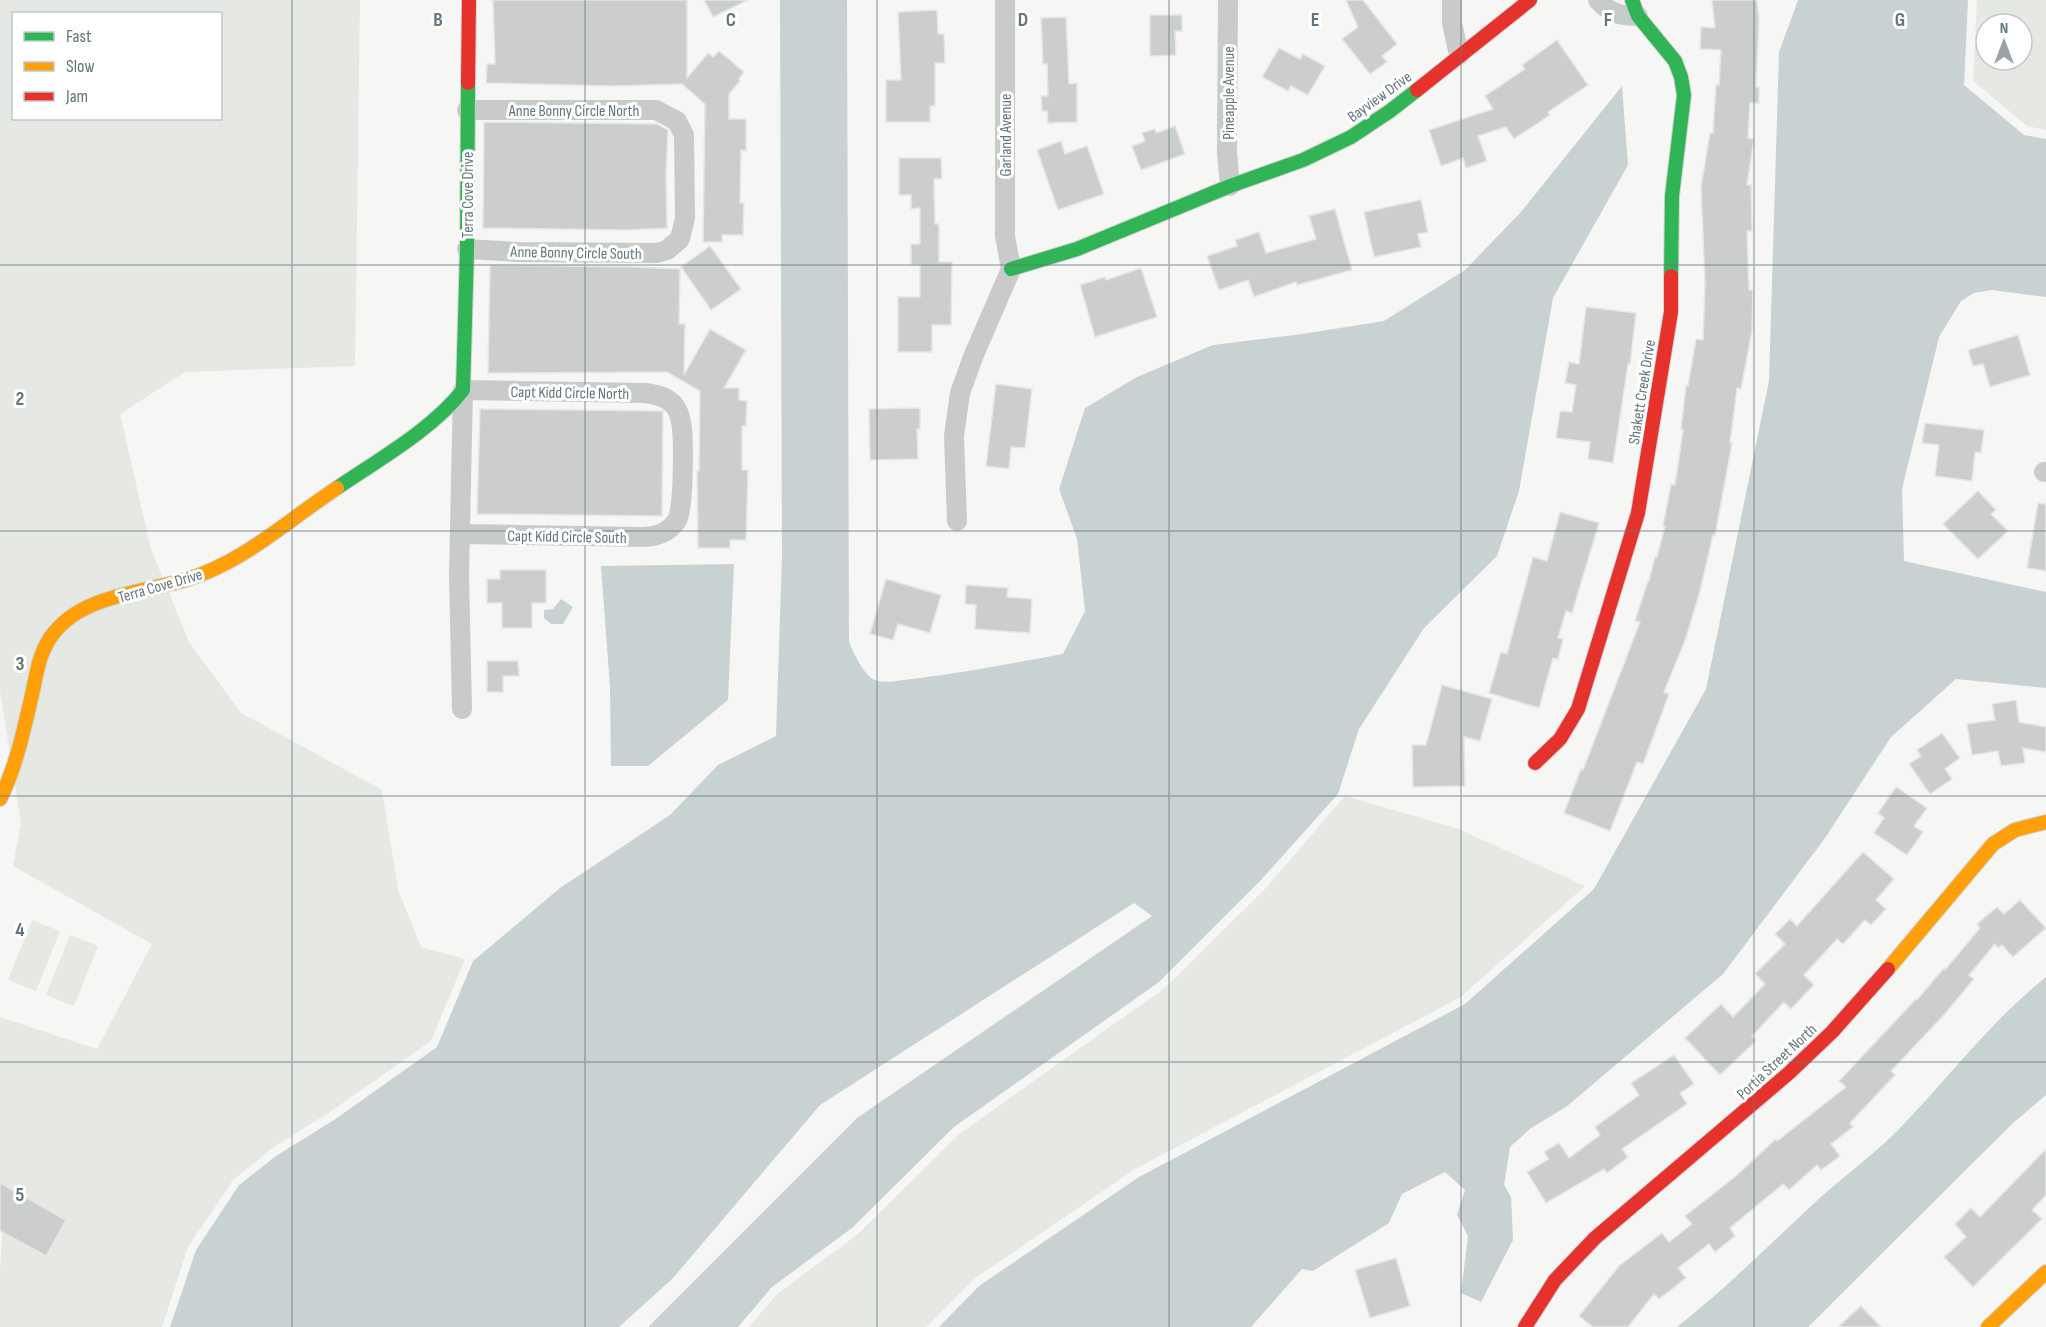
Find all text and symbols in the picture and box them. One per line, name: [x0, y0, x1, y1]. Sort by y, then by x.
text: B: [433, 8, 443, 32]
text: C: [726, 8, 736, 32]
text: D: [1018, 8, 1028, 32]
text: E: [1311, 8, 1319, 32]
text: F: [1604, 8, 1612, 32]
text: G: [1895, 8, 1905, 32]
legend: [12, 12, 222, 120]
north arrow: [1974, 12, 2034, 72]
text: N: [2000, 19, 2008, 38]
text: Fast: [66, 26, 92, 47]
street label: Pineapple Avenue: [1220, 46, 1239, 140]
text: Slow: [66, 56, 95, 77]
street label: Bayview Drive: [1344, 68, 1416, 127]
text: Jam: [65, 86, 88, 107]
street label: Garland Avenue: [997, 94, 1016, 176]
street label: Anne Bonny Circle North: [508, 102, 639, 121]
street label: Terra Cove Drive: [459, 152, 478, 238]
street label: Anne Bonny Circle South: [509, 243, 642, 264]
street label: Shakett Creek Drive: [1625, 338, 1660, 446]
street label: Capt Kidd Circle North: [511, 383, 629, 404]
text: 2: [16, 387, 24, 411]
street label: Capt Kidd Circle South: [507, 527, 627, 548]
street label: Terra Cove Drive: [116, 565, 205, 608]
text: 3: [16, 652, 25, 676]
text: 4: [15, 918, 25, 942]
street label: Portia Street North: [1733, 1020, 1821, 1104]
text: 5: [16, 1183, 25, 1207]

